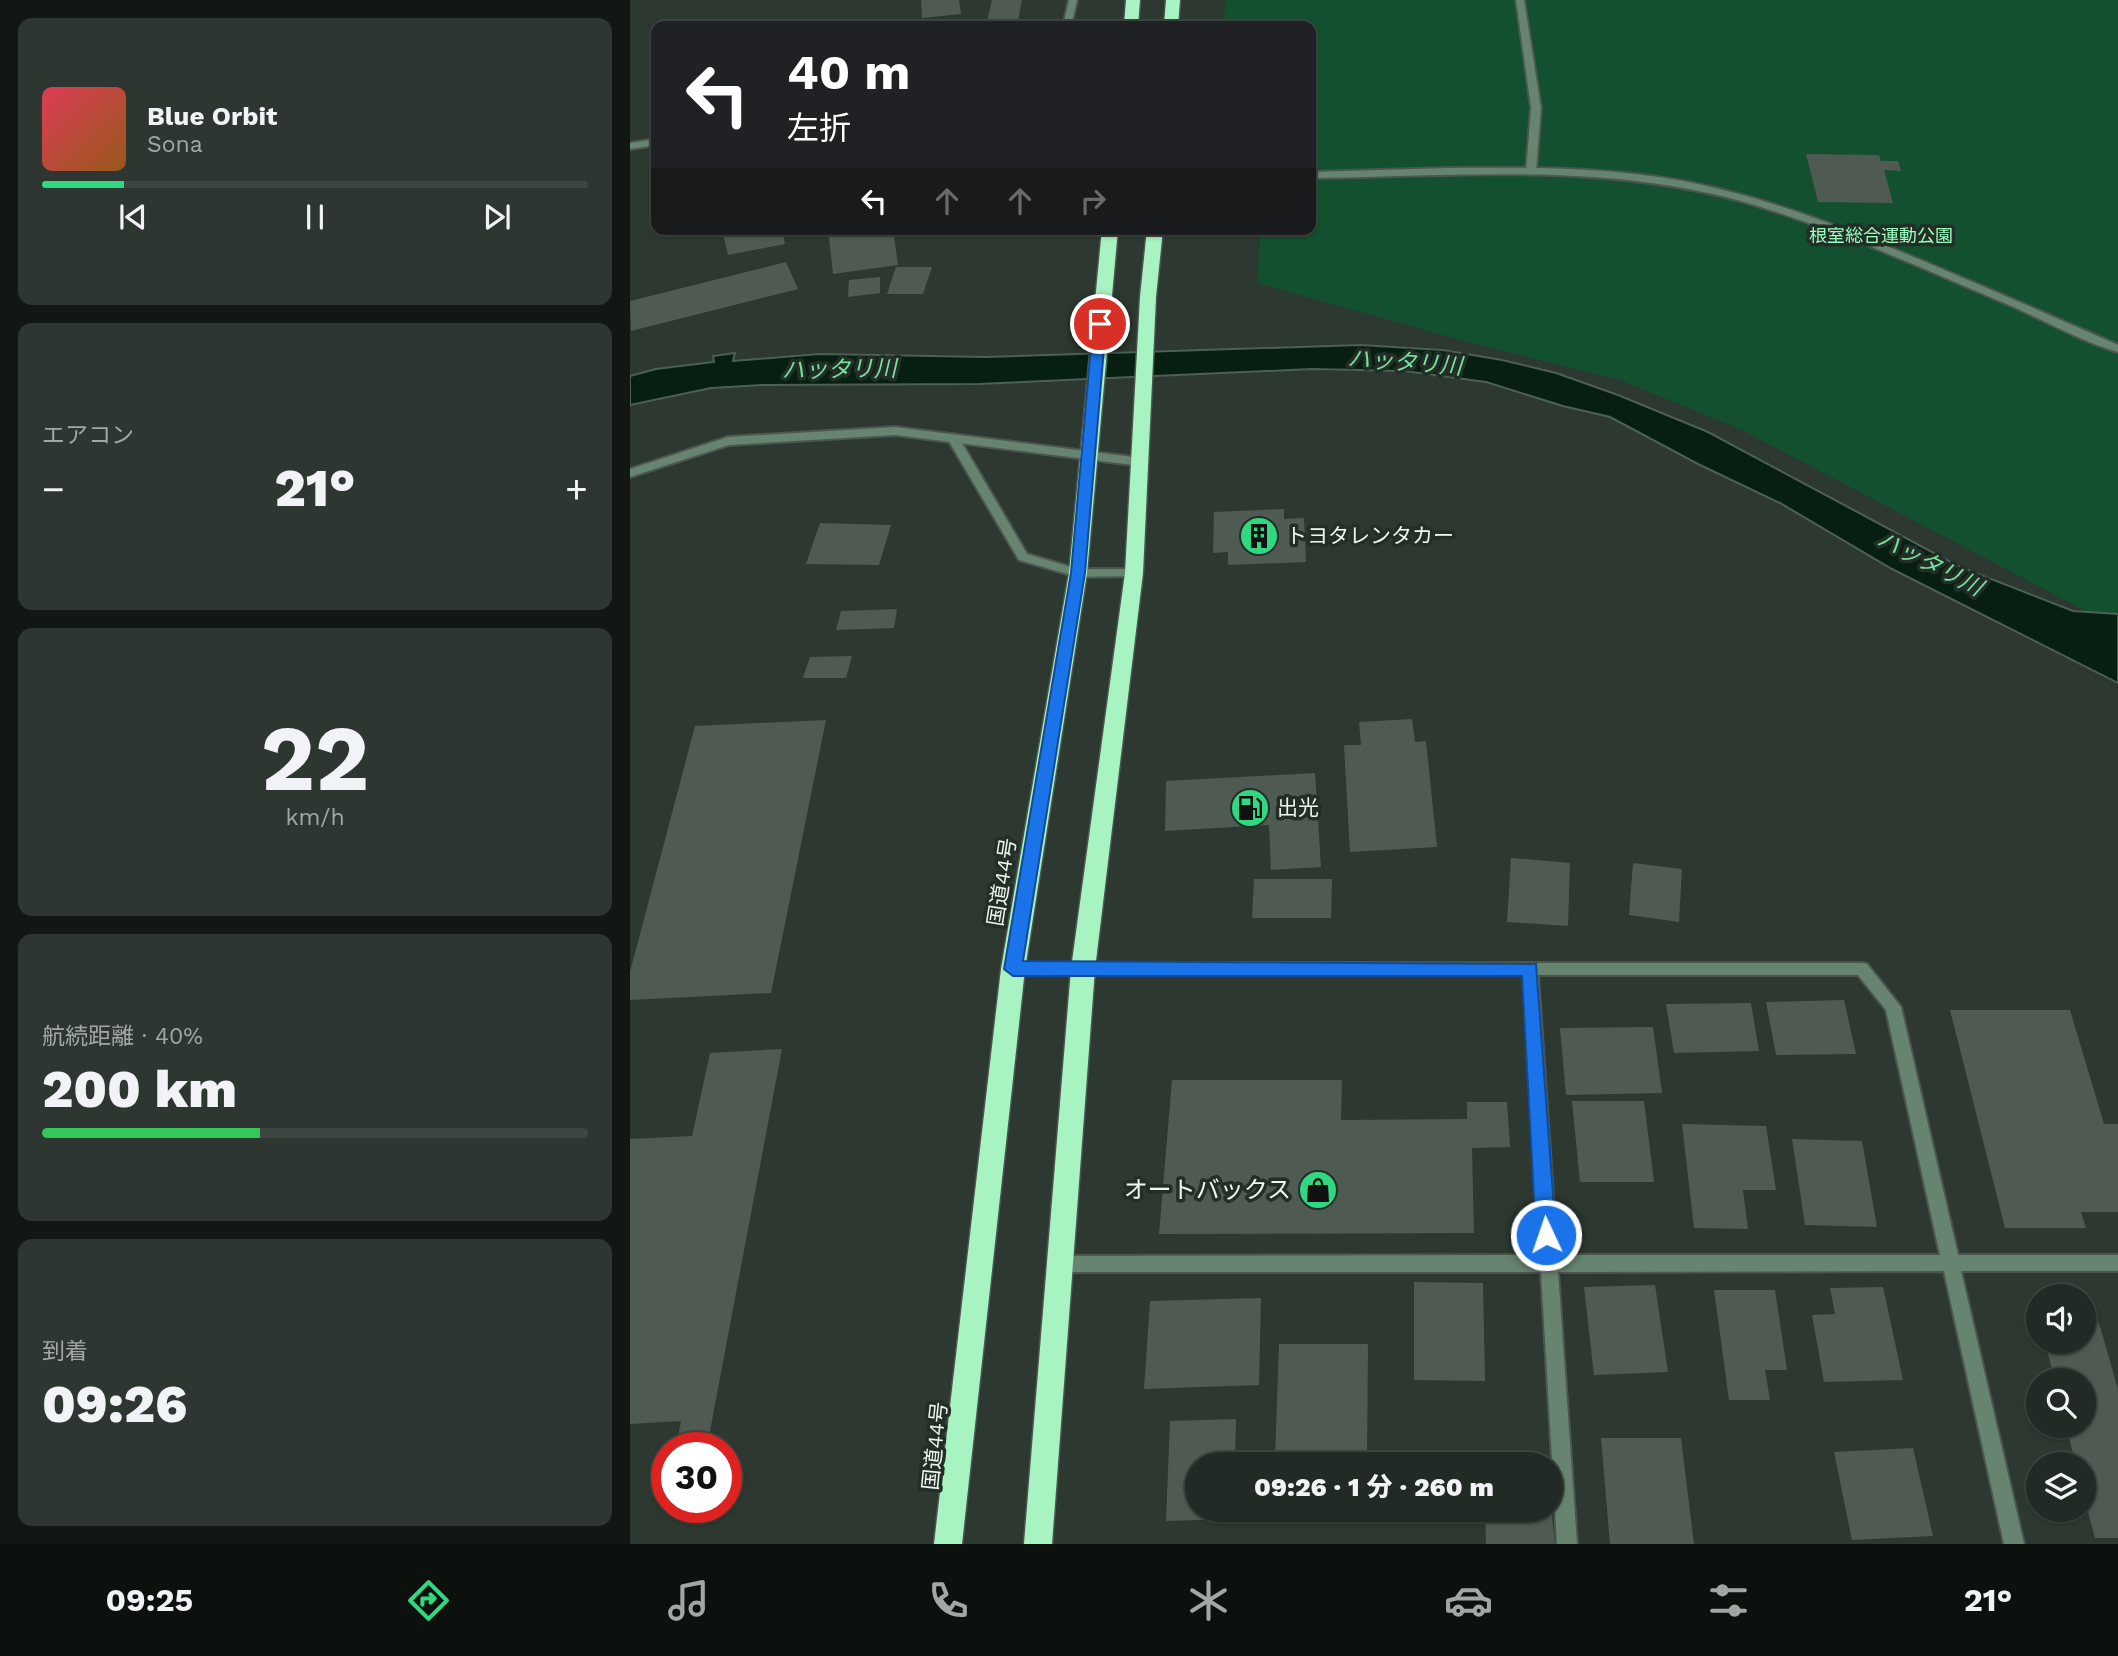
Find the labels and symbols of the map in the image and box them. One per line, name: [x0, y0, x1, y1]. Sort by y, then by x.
park label: 根室総合運動公園: [1809, 225, 1953, 246]
pin: [1070, 294, 1130, 354]
water label: ハッタリ川: [1347, 345, 1466, 380]
water label: ハッタリ川: [781, 355, 900, 384]
building icon: トヨタレンタカー: [1238, 515, 1280, 557]
place label: トヨタレンタカー: [1286, 523, 1454, 548]
water label: ハッタリ川: [1872, 525, 1990, 603]
fuel station icon: 出光: [1229, 787, 1271, 829]
place label: 出光: [1277, 795, 1319, 820]
street label: 国道44号: [982, 836, 1021, 928]
shop icon: オートバックス: [1297, 1169, 1339, 1211]
place label: オートバックス: [1124, 1176, 1291, 1204]
position arrow: [1509, 1198, 1583, 1272]
street label: 国道44号: [917, 1401, 952, 1491]
speed limit sign: 30: [651, 1432, 742, 1523]

